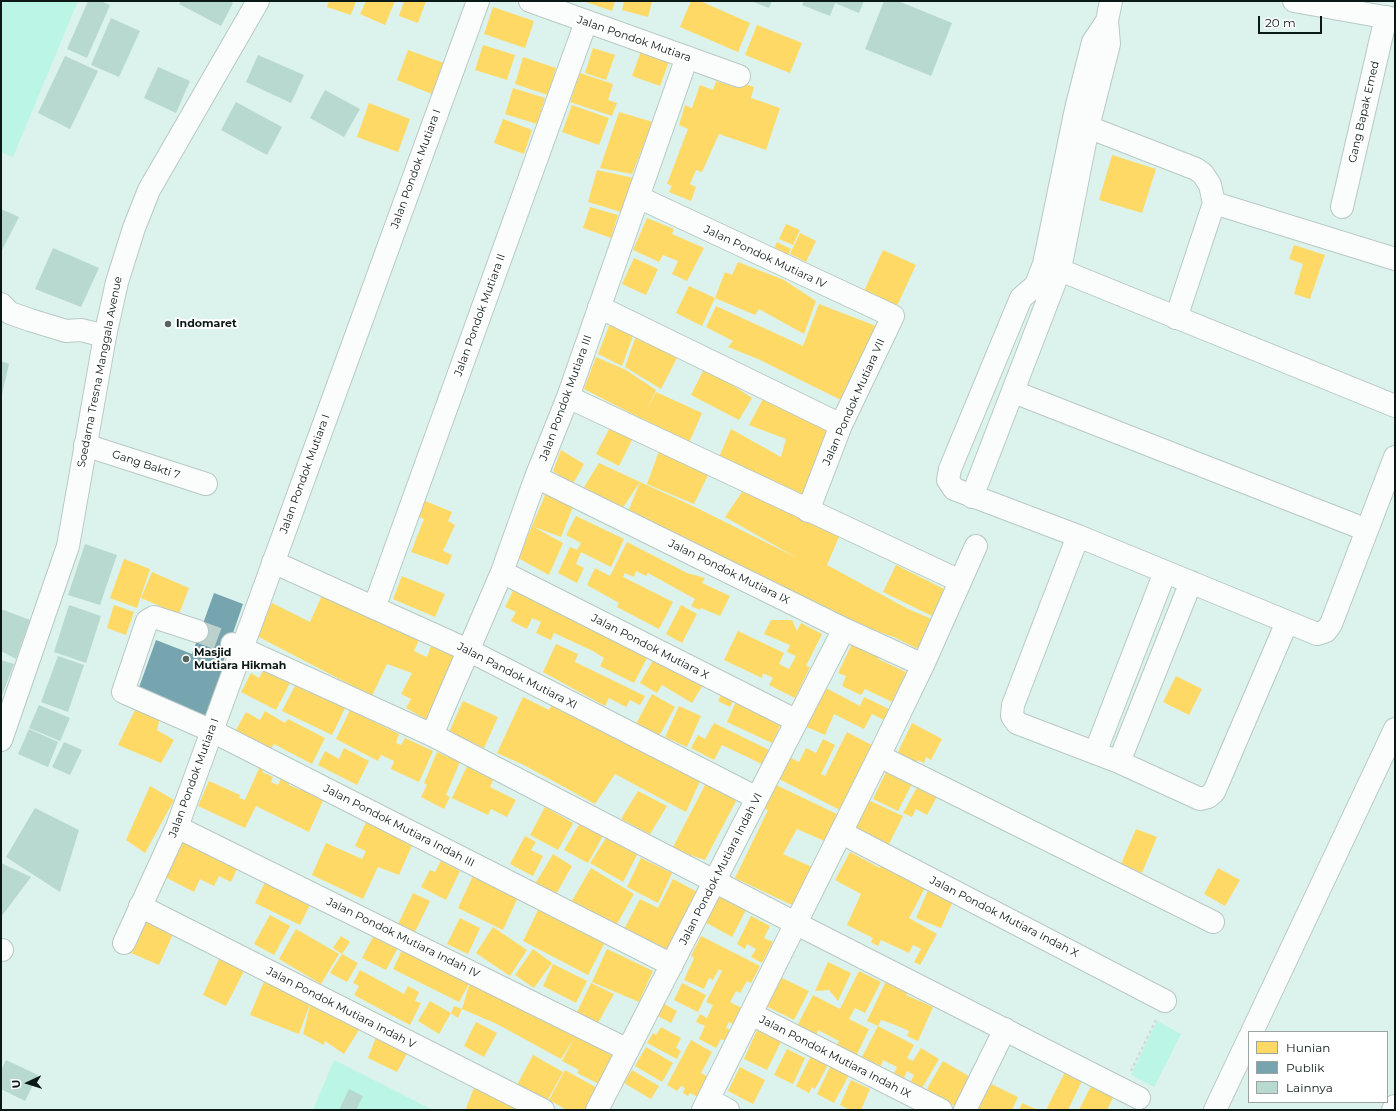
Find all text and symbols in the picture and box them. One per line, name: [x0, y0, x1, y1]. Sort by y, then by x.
scale bar: [1260, 8, 1324, 34]
street label: Jalan Pondok Mutiara: [575, 13, 693, 65]
text: 20 m: [1265, 15, 1296, 30]
street label: Gang Bapak Emed: [1346, 60, 1382, 164]
street label: Jalan Pondok Mutiara I: [388, 107, 444, 231]
street label: Jalan Pondok Mutiara IV: [702, 223, 828, 291]
street label: Jalan Pondok Mutiara II: [452, 252, 508, 378]
street label: Soedarna Tresna Manggala Avenue: [75, 275, 125, 469]
place label: Indomaret: [176, 317, 237, 331]
marker: Indomaret: [163, 319, 173, 329]
street label: Jalan Pondok Mutiara III: [537, 333, 595, 463]
street label: Jalan Pondok Mutiara VII: [820, 337, 888, 467]
street label: Jalan Pondok Mutiara I: [277, 412, 333, 536]
street label: Gang Bakti 7: [110, 448, 182, 482]
street label: Jalan Pondok Mutiara IX: [666, 537, 792, 607]
street label: Jalan Pondok Mutiara X: [589, 612, 711, 682]
street label: Jalan Pandok Mutiara XI: [455, 640, 579, 712]
place label: Masjid Mutiara Hikmah: [194, 646, 286, 672]
marker: Masjid Mutiara Hikmah: [181, 654, 191, 664]
street label: Jalan Pondok Mutiara I: [166, 716, 222, 840]
street label: Jalan Pondok Mutiara Indah III: [321, 782, 477, 870]
street label: Jalan Pondok Mutiara Indah VI: [677, 791, 765, 947]
street label: Jalan Pondok Mutiara Indah X: [927, 874, 1081, 960]
street label: Jalan Pondok Mutiara Indah IV: [324, 895, 482, 981]
street label: Jalan Pondok Mutiara Indah V: [264, 965, 418, 1051]
street label: Jalan Pondok Mutiara Indah IX: [757, 1013, 913, 1101]
legend: [1248, 1031, 1388, 1103]
text: Hunian: [1286, 1040, 1330, 1055]
text: Publik: [1286, 1060, 1324, 1075]
north arrow: [8, 1063, 48, 1103]
text: U: [9, 1079, 23, 1089]
text: Lainnya: [1286, 1080, 1333, 1095]

